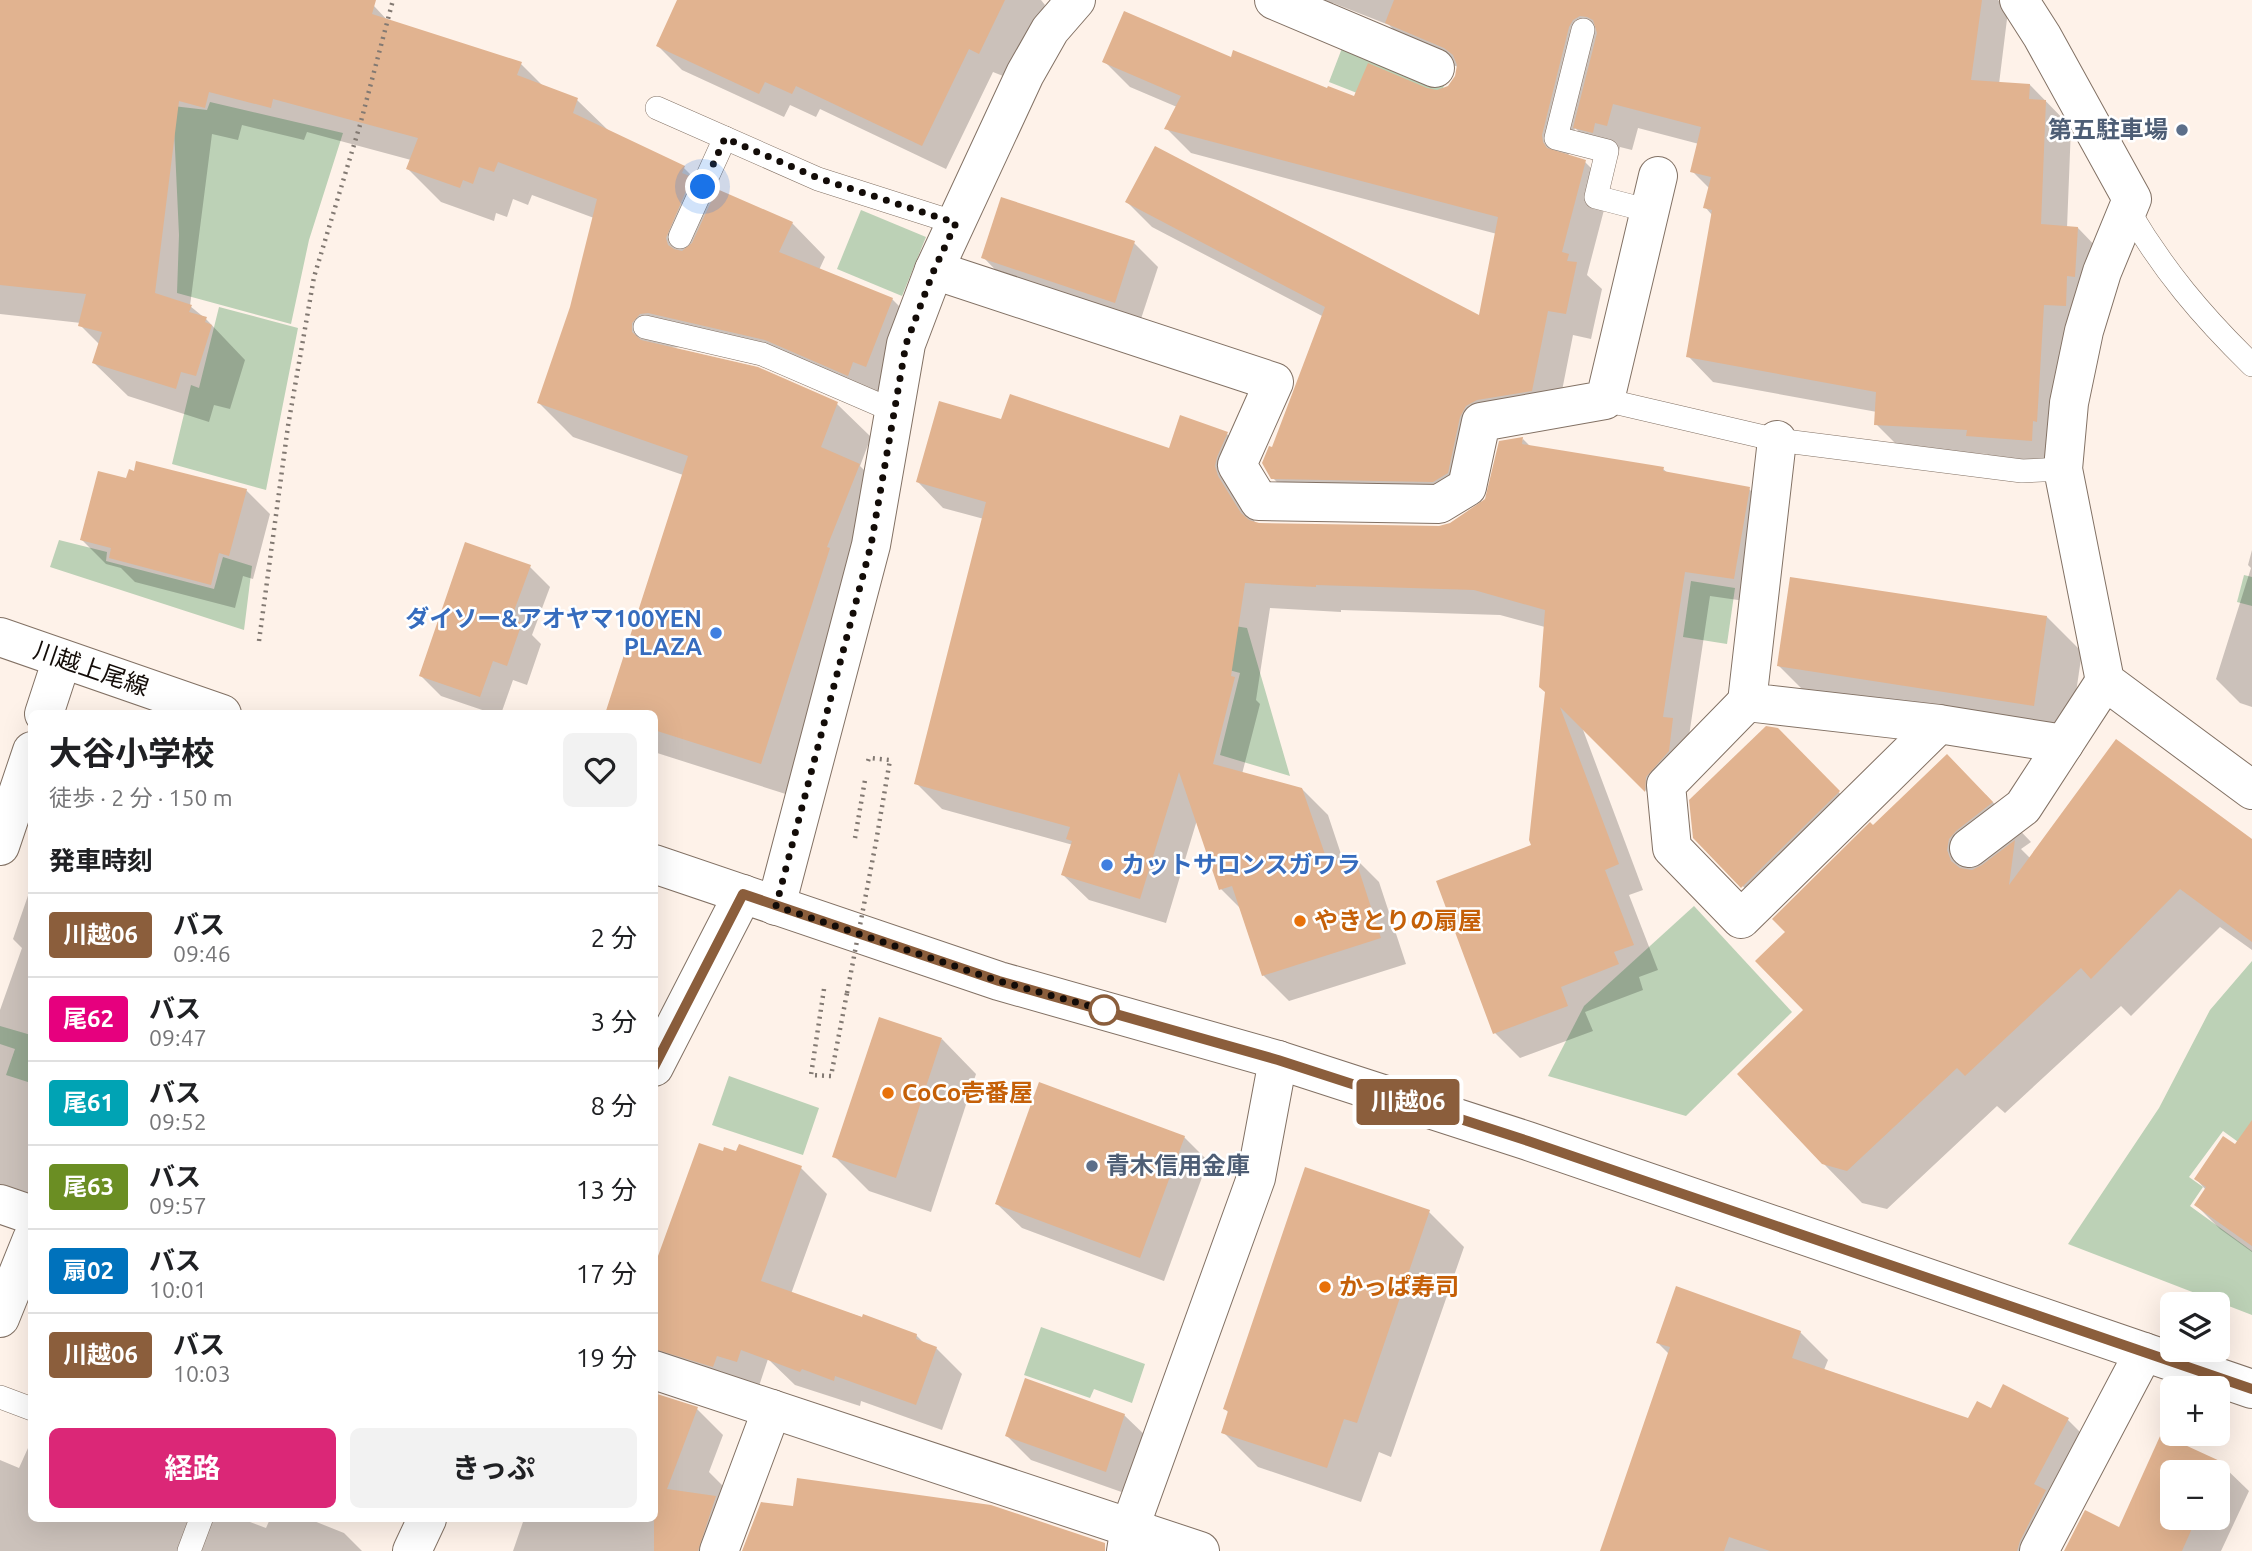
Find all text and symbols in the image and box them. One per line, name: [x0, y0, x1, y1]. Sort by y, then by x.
place label: 第五駐車場: [2048, 116, 2168, 143]
marker: 第五駐車場: [2174, 122, 2190, 138]
your location: [685, 169, 720, 204]
place label: ダイソー&アオヤマ100YEN PLAZA: [405, 605, 702, 660]
marker: ダイソー&アオヤマ100YEN PLAZA: [708, 625, 724, 641]
street label: 川越上尾線: [30, 636, 152, 701]
button: heart: [563, 733, 637, 807]
text: 大谷小学校: [49, 734, 214, 771]
text: 徒歩 · 2 分 · 150 m: [49, 785, 233, 810]
text: 発車時刻: [49, 846, 153, 875]
place label: カットサロンスガワラ: [1121, 851, 1361, 878]
marker: カットサロンスガワラ: [1099, 857, 1115, 873]
place label: やきとりの扇屋: [1314, 907, 1482, 934]
text: バス: [173, 910, 225, 939]
marker: やきとりの扇屋: [1292, 913, 1308, 929]
text: 川越06: [63, 921, 138, 948]
text: 2 分: [590, 923, 637, 952]
text: 09:46: [173, 941, 231, 966]
text: バス: [149, 994, 201, 1023]
unlabelled marker: [1089, 995, 1119, 1025]
text: 尾62: [63, 1005, 114, 1032]
text: 3 分: [590, 1007, 637, 1036]
text: 09:47: [149, 1025, 207, 1050]
text: バス: [149, 1078, 201, 1107]
place label: CoCo壱番屋: [902, 1079, 1033, 1106]
line badge: 川越06: [1359, 1079, 1457, 1125]
marker: CoCo壱番屋: [880, 1085, 896, 1101]
text: 川越06: [1370, 1088, 1446, 1115]
text: 尾61: [63, 1089, 114, 1116]
text: 8 分: [590, 1091, 637, 1120]
text: 09:52: [149, 1109, 207, 1134]
place label: 青木信用金庫: [1106, 1152, 1250, 1179]
marker: 青木信用金庫: [1084, 1158, 1100, 1174]
text: バス: [149, 1162, 201, 1191]
text: 尾63: [63, 1173, 114, 1200]
text: 13 分: [576, 1175, 637, 1204]
text: 09:57: [149, 1193, 207, 1218]
text: バス: [149, 1246, 201, 1275]
text: 扇02: [63, 1257, 114, 1284]
text: 17 分: [576, 1259, 637, 1288]
place label: かっぱ寿司: [1339, 1273, 1459, 1300]
text: 10:01: [149, 1277, 207, 1302]
marker: かっぱ寿司: [1317, 1279, 1333, 1295]
map controls: [2160, 1292, 2230, 1530]
button: layers: [2160, 1292, 2230, 1362]
text: バス: [173, 1330, 225, 1359]
text: 川越06: [63, 1341, 138, 1368]
text: 19 分: [576, 1343, 637, 1372]
text: 10:03: [173, 1361, 231, 1386]
button: +: [2160, 1376, 2230, 1446]
button: 経路: [49, 1428, 336, 1508]
button: きっぷ: [350, 1428, 637, 1508]
button: −: [2160, 1460, 2230, 1530]

